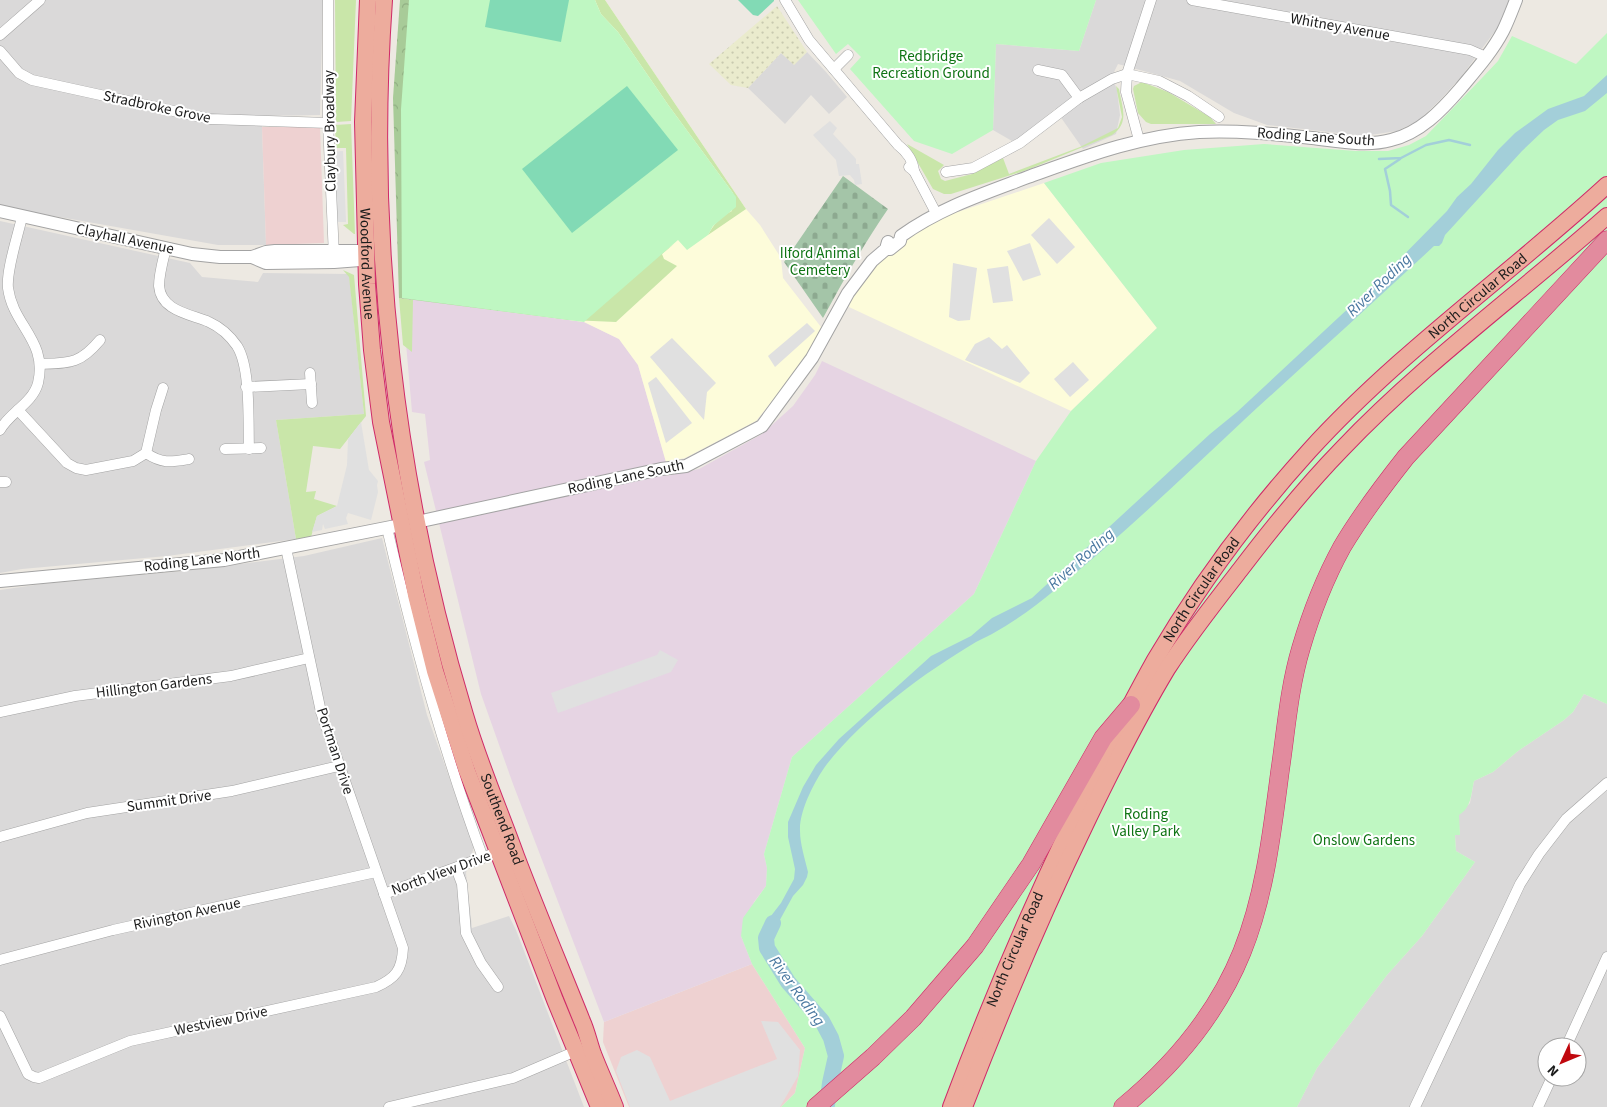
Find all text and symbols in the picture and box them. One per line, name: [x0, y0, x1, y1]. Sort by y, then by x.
street label: Whitney Avenue: [1289, 8, 1391, 46]
park label: Redbridge Recreation Ground: [872, 46, 990, 84]
street label: Claybury Broadway: [318, 70, 342, 192]
street label: Stradbroke Grove: [101, 85, 213, 129]
street label: Roding Lane South: [1256, 122, 1376, 152]
street label: Woodford Avenue: [355, 208, 380, 320]
street label: Clayhall Avenue: [74, 218, 176, 260]
park label: Ilford Animal Cemetery: [780, 243, 860, 281]
water label: River Roding: [1342, 248, 1416, 322]
street label: North Circular Road: [1423, 248, 1532, 344]
street label: Roding Lane South: [566, 454, 686, 500]
water label: River Roding: [1043, 523, 1119, 595]
street label: North Circular Road: [1158, 532, 1245, 646]
street label: Roding Lane North: [143, 542, 261, 578]
street label: Hillington Gardens: [95, 668, 213, 704]
street label: Portman Drive: [311, 705, 359, 797]
street label: Southend Road: [475, 770, 529, 868]
street label: Summit Drive: [125, 785, 213, 817]
park label: Roding Valley Park: [1112, 804, 1181, 842]
park label: Onslow Gardens: [1313, 830, 1415, 851]
street label: North View Drive: [388, 845, 494, 901]
street label: North Circular Road: [981, 888, 1049, 1010]
street label: Rivington Avenue: [131, 892, 243, 936]
water label: River Roding: [764, 951, 830, 1031]
street label: Westview Drive: [172, 1001, 270, 1041]
north arrow: [1537, 1037, 1587, 1087]
text: N: [1543, 1060, 1564, 1081]

